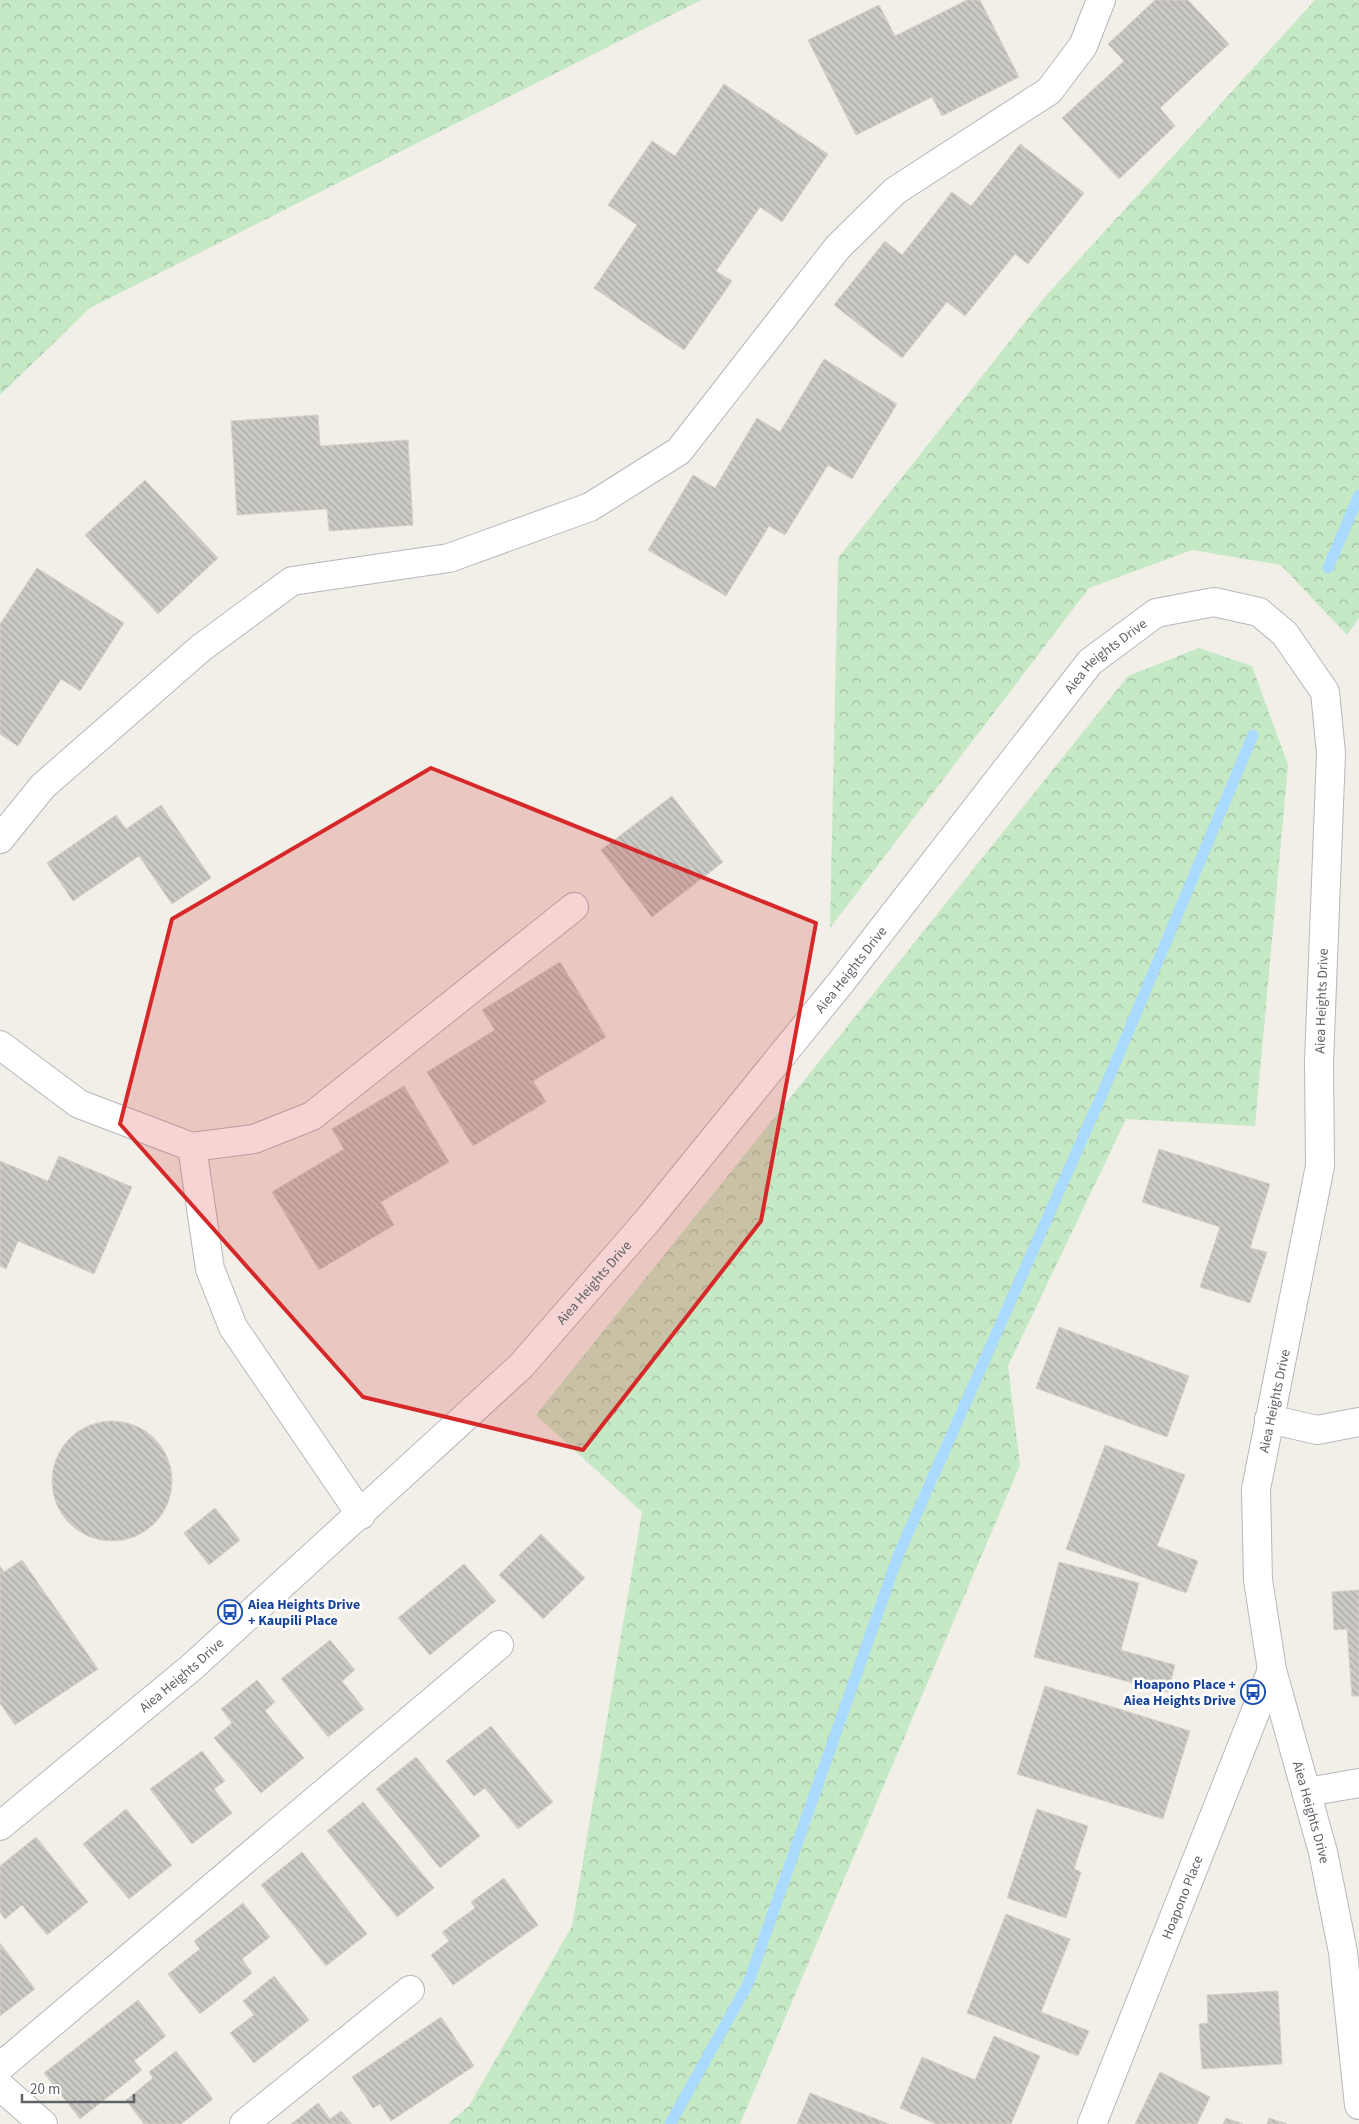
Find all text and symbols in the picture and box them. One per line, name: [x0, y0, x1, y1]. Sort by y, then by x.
street label: Aiea Heights Drive: [1060, 614, 1151, 698]
street label: Aiea Heights Drive: [811, 922, 892, 1018]
street label: Aiea Heights Drive: [1310, 948, 1334, 1054]
street label: Aiea Heights Drive: [552, 1237, 637, 1329]
street label: Aiea Heights Drive: [1254, 1348, 1296, 1455]
place label: Aiea Heights Drive + Kaupili Place: [247, 1595, 360, 1631]
bus stop icon: Aiea Heights Drive + Kaupili Place: [217, 1599, 243, 1625]
street label: Aiea Heights Drive: [135, 1634, 229, 1718]
place label: Hoapono Place + Aiea Heights Drive: [1123, 1675, 1236, 1711]
bus stop icon: Hoapono Place + Aiea Heights Drive: [1240, 1679, 1266, 1705]
street label: Aiea Heights Drive: [1287, 1759, 1334, 1865]
street label: Hoapono Place: [1157, 1853, 1209, 1942]
scale bar: [22, 2072, 135, 2104]
text: 20 m: [30, 2079, 60, 2100]

